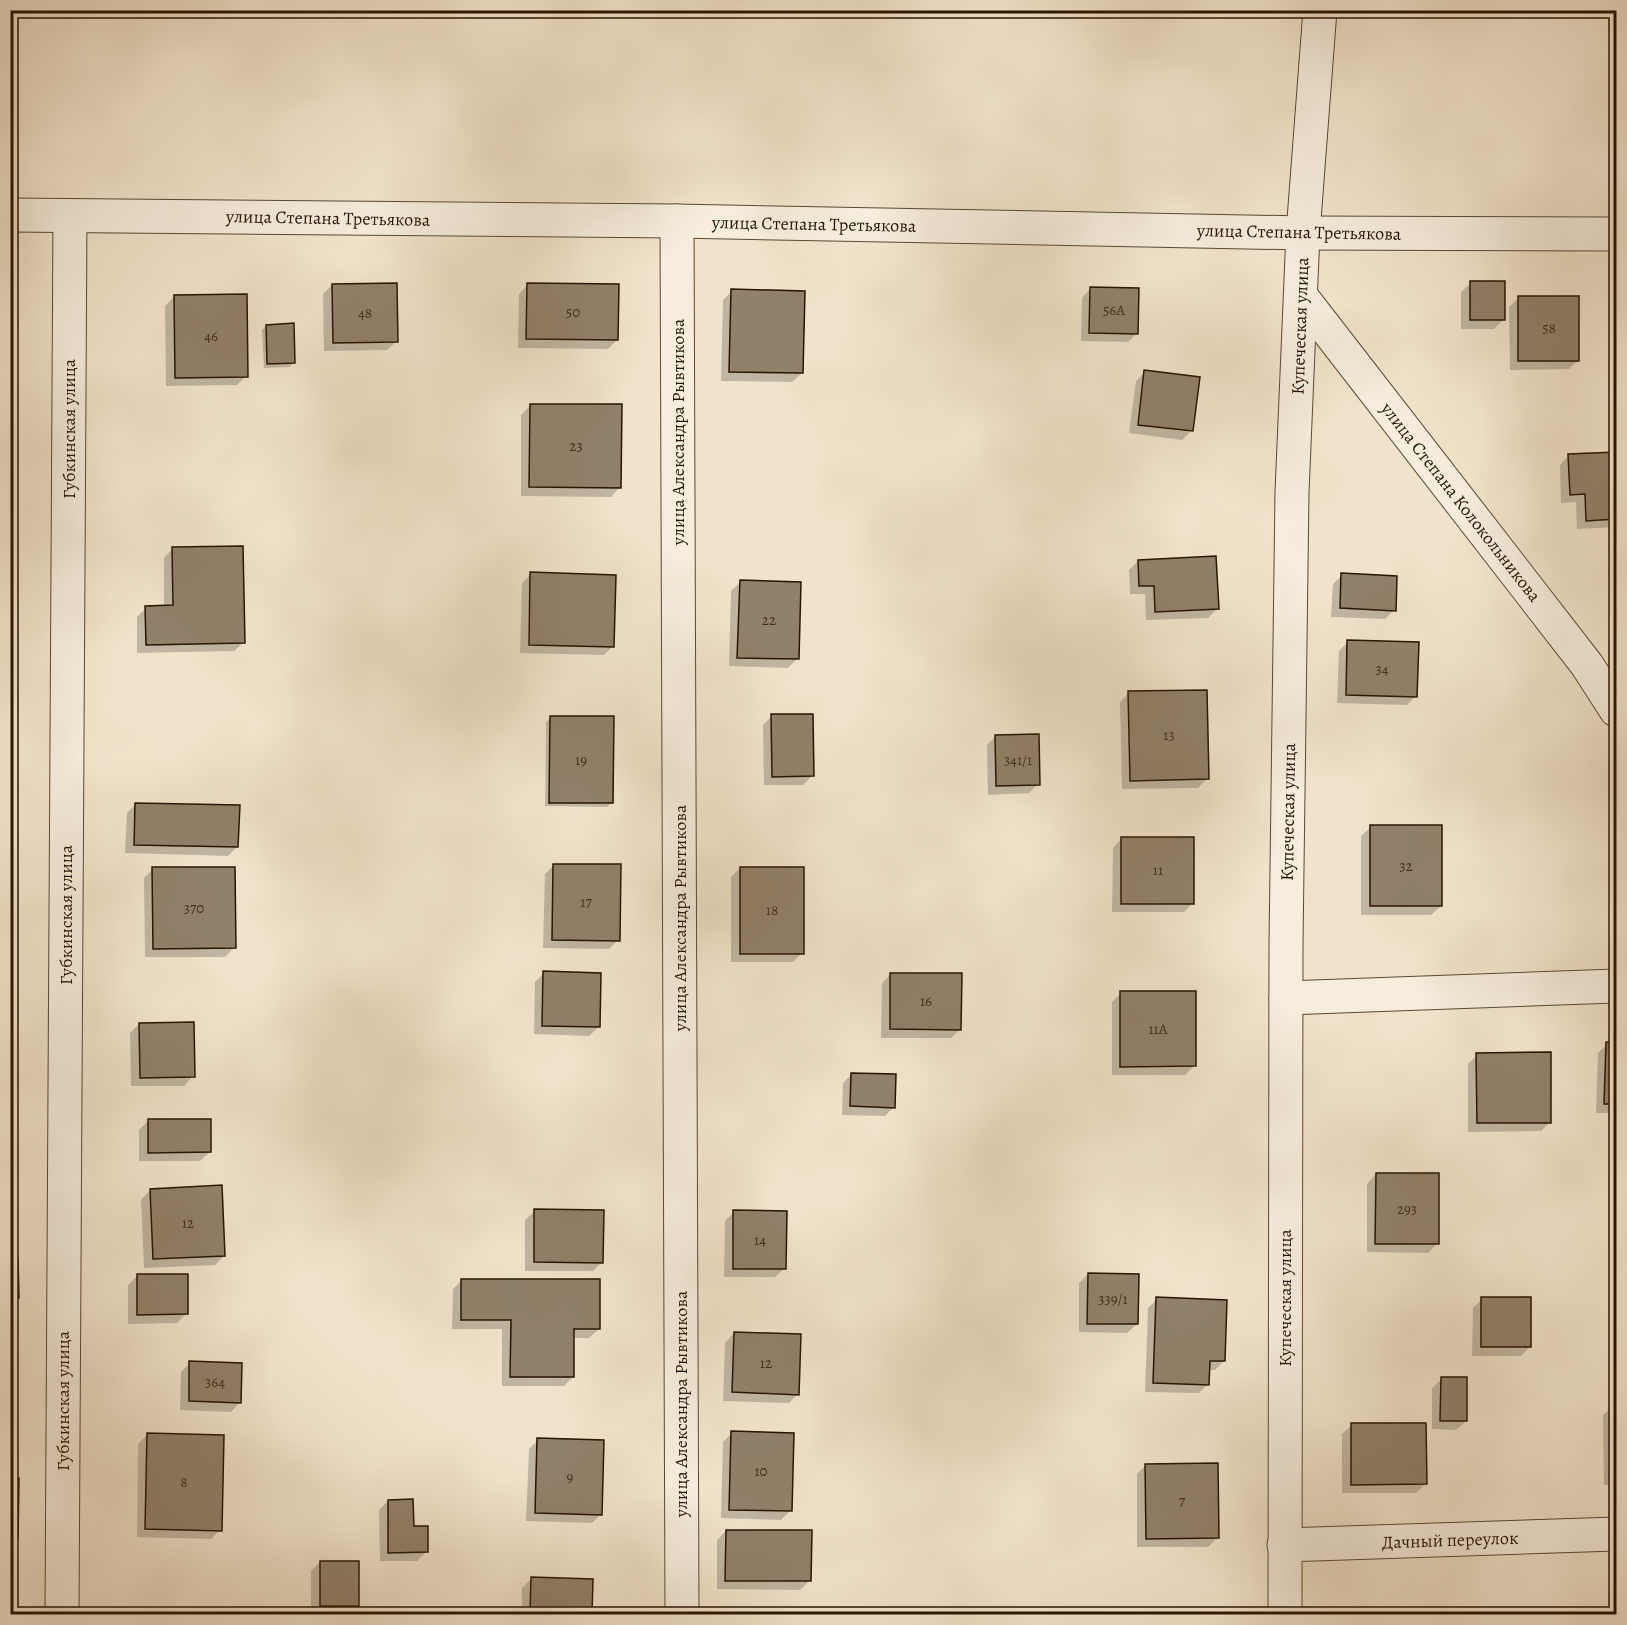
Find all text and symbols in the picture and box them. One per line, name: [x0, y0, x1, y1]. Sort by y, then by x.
street label: улица Степана Третьякова: [225, 204, 431, 232]
street label: улица Степана Третьякова: [711, 210, 917, 238]
street label: улица Степана Третьякова: [1196, 218, 1402, 246]
street label: Купеческая улица: [1286, 256, 1314, 395]
house number: 56А: [1103, 300, 1125, 320]
house number: 50: [566, 302, 580, 322]
house number: 48: [358, 303, 372, 323]
street label: улица Александра Рывтикова: [666, 318, 690, 546]
house number: 58: [1542, 318, 1556, 338]
house number: 46: [204, 326, 218, 346]
street label: Губкинская улица: [57, 358, 81, 499]
street label: улица Степана Колокольникова: [1375, 397, 1547, 607]
house number: 23: [569, 436, 583, 456]
house number: 22: [762, 610, 776, 630]
house number: 34: [1375, 659, 1389, 679]
house number: 13: [1163, 725, 1175, 745]
street label: Купеческая улица: [1275, 742, 1301, 881]
house number: 19: [575, 750, 587, 770]
house number: 341/1: [1004, 750, 1032, 770]
street label: улица Александра Рывтикова: [668, 804, 692, 1032]
street label: Губкинская улица: [54, 844, 78, 985]
house number: 32: [1399, 856, 1413, 876]
house number: 11: [1153, 860, 1163, 880]
house number: 17: [580, 892, 592, 912]
house number: 370: [184, 898, 204, 918]
house number: 18: [766, 900, 778, 920]
house number: 16: [920, 991, 932, 1011]
house number: 11А: [1148, 1019, 1168, 1039]
house number: 293: [1397, 1199, 1417, 1219]
house number: 12: [182, 1213, 194, 1233]
street label: Купеческая улица: [1273, 1228, 1297, 1367]
house number: 14: [754, 1230, 766, 1250]
house number: 339/1: [1098, 1289, 1128, 1309]
street label: улица Александра Рывтикова: [669, 1290, 693, 1518]
street label: Губкинская улица: [51, 1330, 75, 1471]
house number: 12: [760, 1353, 772, 1373]
house number: 364: [205, 1372, 225, 1392]
house number: 10: [754, 1461, 768, 1481]
house number: 9: [567, 1467, 574, 1487]
house number: 8: [180, 1472, 188, 1492]
house number: 7: [1179, 1491, 1186, 1511]
street label: Дачный переулок: [1381, 1526, 1519, 1554]

